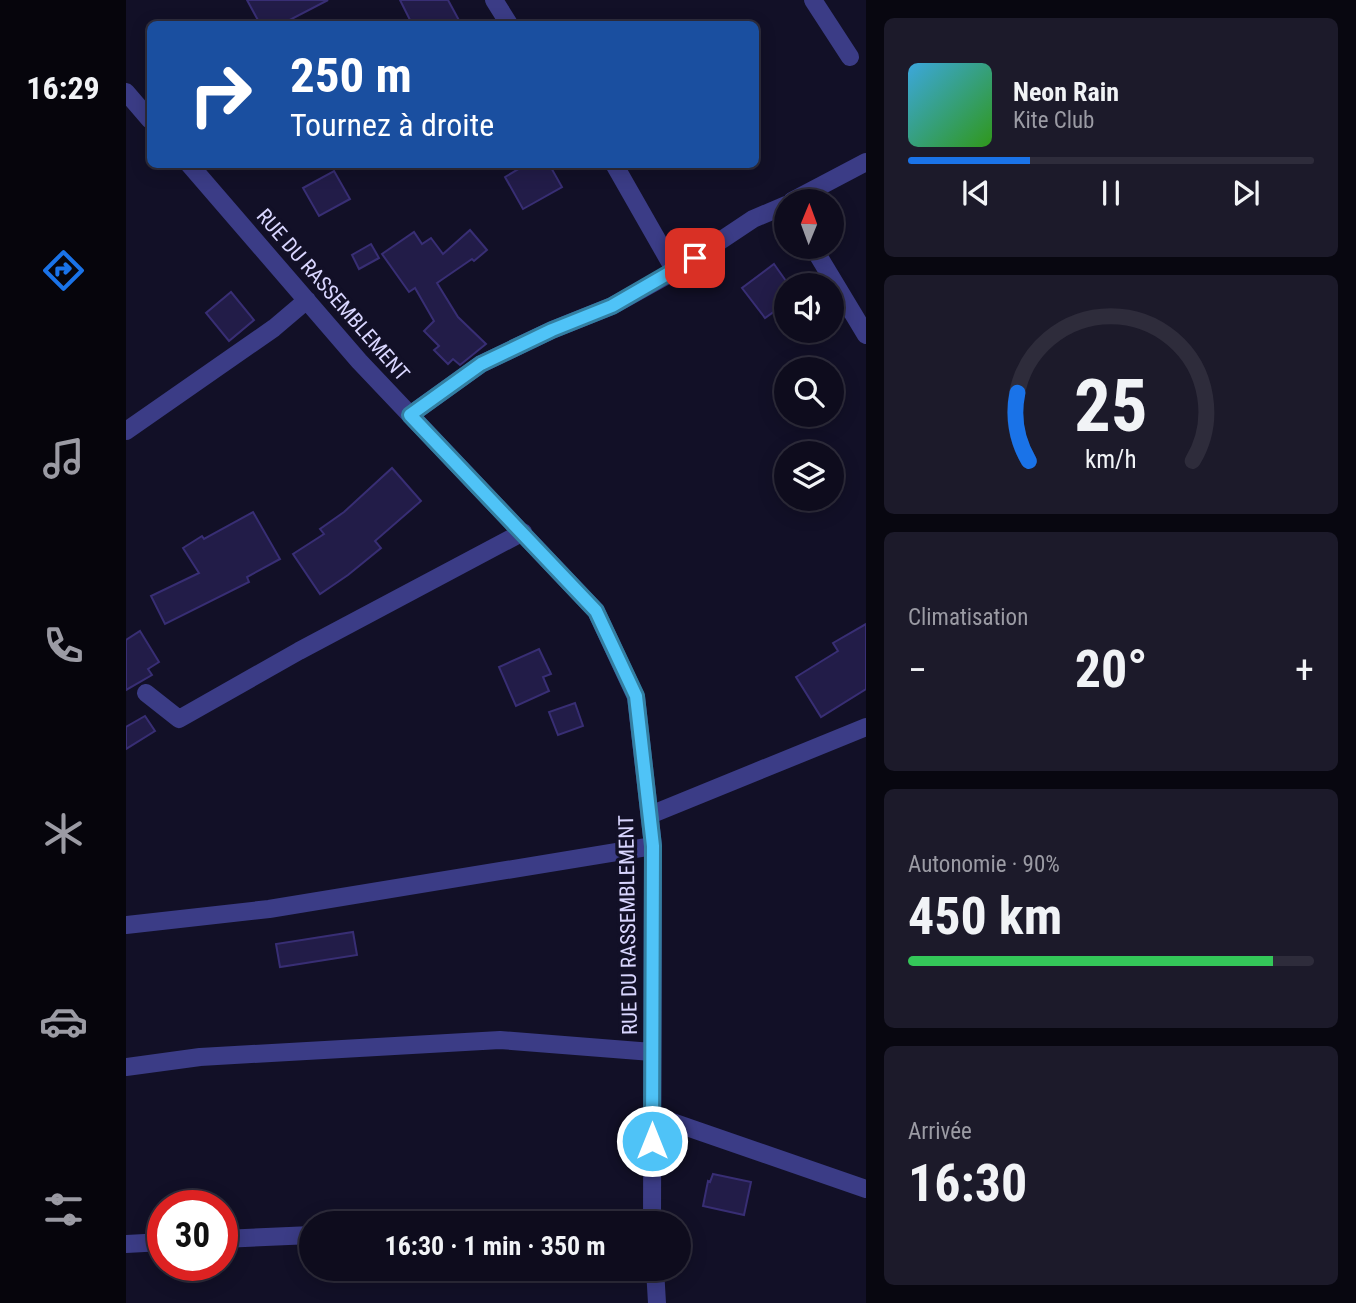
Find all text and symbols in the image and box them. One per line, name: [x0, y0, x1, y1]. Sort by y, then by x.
text: 250 m: [290, 47, 412, 104]
icon: right: [175, 49, 266, 140]
text: 16:29: [26, 69, 100, 107]
text: Neon Rain: [1013, 77, 1119, 107]
text: Tournez à droite: [290, 106, 494, 144]
text: Kite Club: [1013, 107, 1094, 134]
icon: previous: [957, 174, 995, 212]
icon: pause: [1092, 174, 1130, 212]
icon: next: [1227, 174, 1265, 212]
north arrow: [774, 189, 844, 259]
map controls: [774, 189, 844, 511]
street label: RUE DU RASSEMBLEMENT: [252, 204, 414, 386]
pin: [665, 228, 725, 288]
icon: arrive: [676, 239, 714, 277]
icon: directions: [39, 246, 88, 295]
button: sound: [774, 273, 844, 343]
button: search: [774, 357, 844, 427]
text: 25: [1074, 363, 1148, 449]
icon: music: [39, 434, 88, 483]
button: layers: [774, 441, 844, 511]
text: km/h: [1085, 444, 1137, 473]
text: Climatisation: [908, 604, 1028, 631]
icon: phone: [39, 621, 88, 670]
text: 20°: [1075, 639, 1147, 700]
text: −: [908, 648, 927, 692]
text: +: [1295, 648, 1314, 692]
icon: climate: [39, 809, 88, 858]
street label: RUE DU RASSEMBLEMENT: [614, 815, 642, 1035]
text: Autonomie · 90%: [908, 851, 1060, 878]
text: 450 km: [908, 886, 1062, 947]
icon: car: [39, 997, 88, 1046]
position arrow: [615, 1104, 689, 1178]
text: Arrivée: [908, 1118, 972, 1145]
text: 16:30: [908, 1153, 1027, 1214]
icon: filters: [39, 1185, 88, 1234]
speed limit sign: 30: [147, 1190, 238, 1281]
text: 16:30 · 1 min · 350 m: [385, 1231, 605, 1261]

